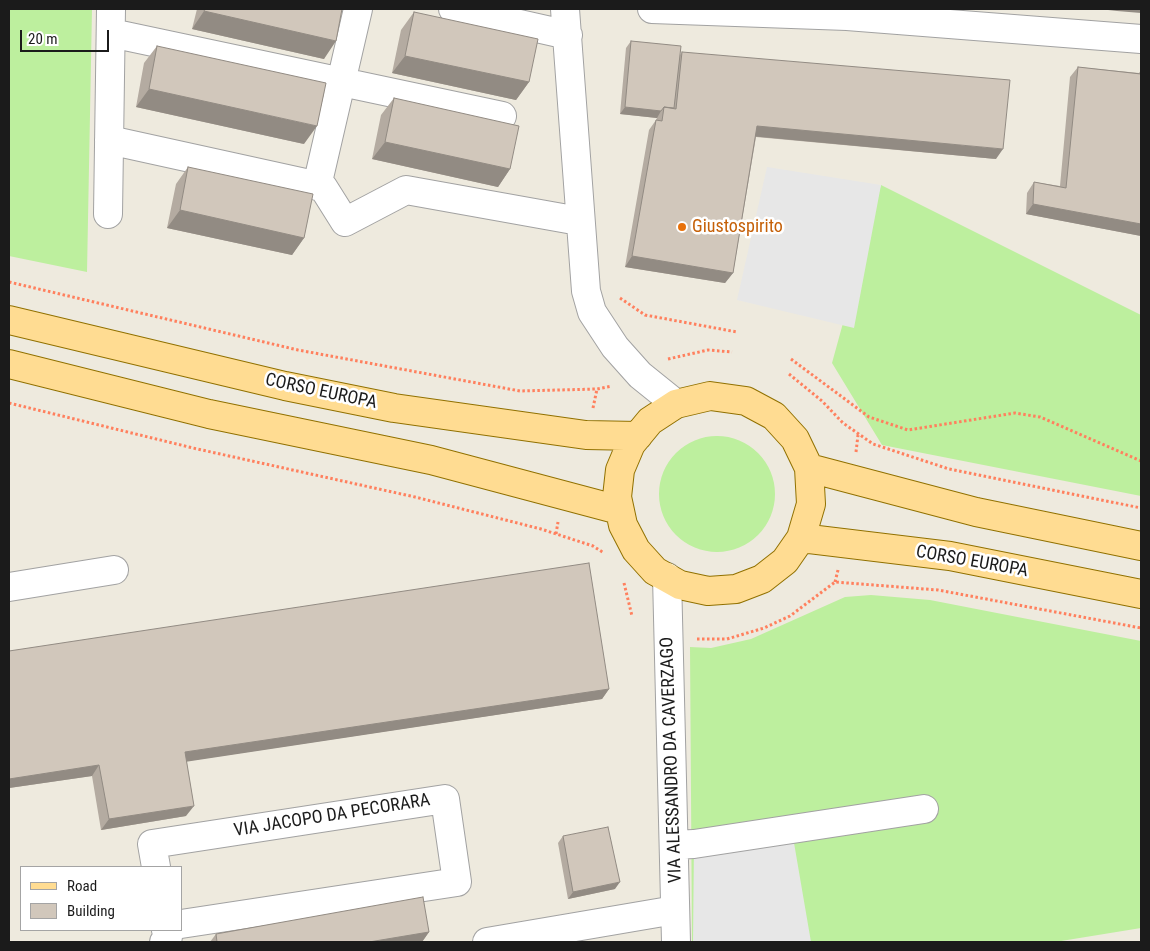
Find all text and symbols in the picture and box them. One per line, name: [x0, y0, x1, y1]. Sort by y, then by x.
scale bar: [22, 20, 111, 52]
text: 20 m: [28, 30, 58, 48]
place label: Giustospirito: [692, 216, 783, 238]
marker: Giustospirito: [676, 221, 688, 233]
street label: CORSO EUROPA: [263, 370, 379, 414]
street label: CORSO EUROPA: [914, 542, 1030, 582]
street label: VIA ALESSANDRO DA CAVERZAGO: [657, 636, 687, 884]
street label: VIA JACOPO DA PECORARA: [232, 790, 432, 842]
legend: [20, 866, 182, 931]
text: Road: [67, 877, 97, 895]
text: Building: [67, 902, 115, 920]

